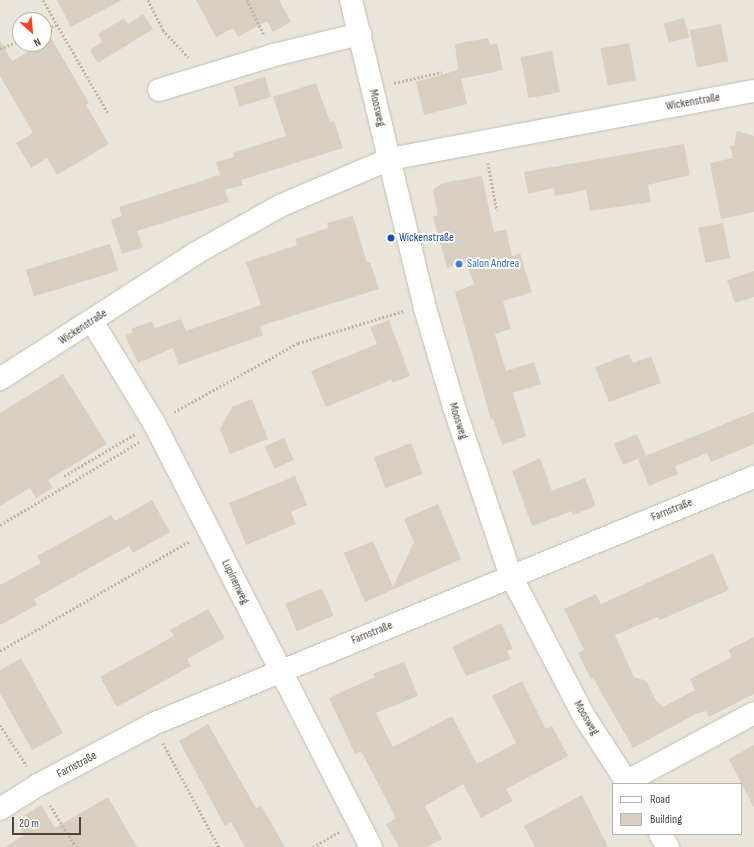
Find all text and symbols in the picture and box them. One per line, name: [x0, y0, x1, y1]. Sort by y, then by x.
north arrow: [12, 12, 52, 52]
text: N: [32, 35, 43, 49]
street label: Moosweg: [366, 88, 388, 128]
street label: Wickenstraße: [665, 90, 721, 114]
place label: Wickenstraße: [399, 231, 454, 245]
marker: Wickenstraße: [386, 233, 396, 243]
place label: Salon Andrea: [467, 257, 519, 271]
marker: Salon Andrea: [454, 259, 464, 269]
street label: Wickenstraße: [56, 306, 110, 348]
street label: Moosweg: [445, 401, 471, 441]
street label: Farnstraße: [649, 495, 695, 525]
street label: Lupinenweg: [218, 557, 252, 607]
street label: Farnstraße: [349, 618, 395, 648]
street label: Moosweg: [570, 698, 602, 738]
street label: Farnstraße: [55, 748, 99, 782]
legend: [612, 783, 742, 835]
text: Road: [650, 792, 670, 807]
scale bar: [14, 809, 83, 835]
text: Building: [650, 812, 682, 827]
text: 20 m: [19, 816, 39, 831]

